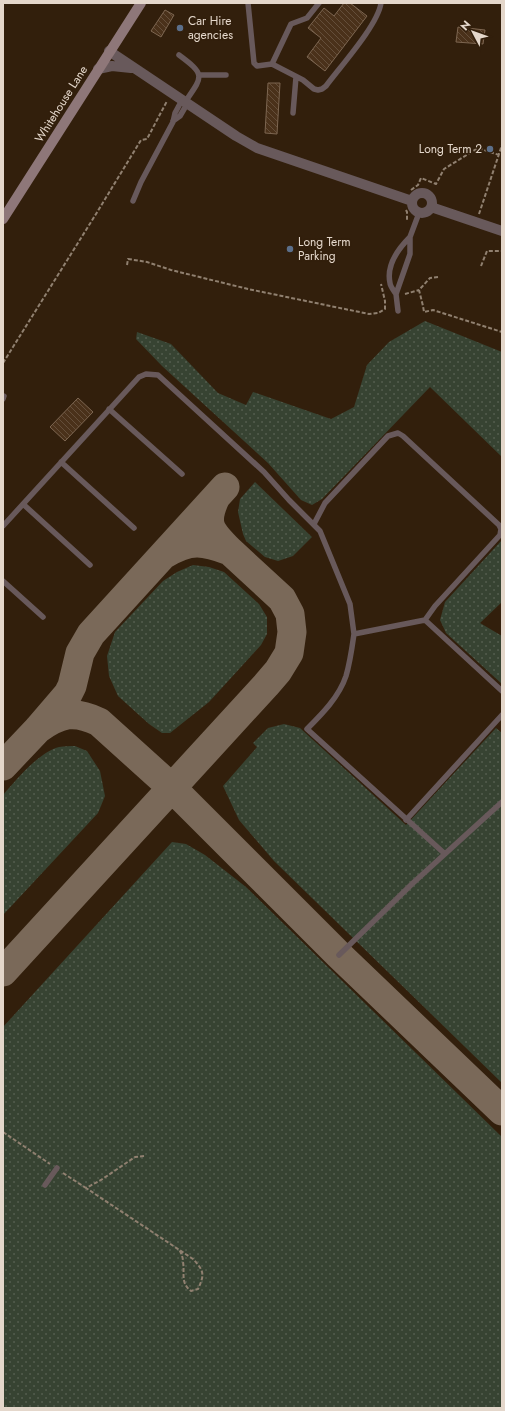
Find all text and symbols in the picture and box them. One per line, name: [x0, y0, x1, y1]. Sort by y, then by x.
place label: Car Hire agencies: [188, 12, 233, 44]
north arrow: [453, 12, 493, 52]
text: N: [457, 17, 474, 34]
marker: Car Hire agencies: [175, 23, 185, 33]
street label: Whitehouse Lane: [30, 62, 92, 146]
place label: Long Term 2: [419, 140, 482, 158]
marker: Long Term 2: [485, 144, 495, 154]
place label: Long Term Parking: [298, 233, 351, 265]
marker: Long Term Parking: [285, 244, 295, 254]

